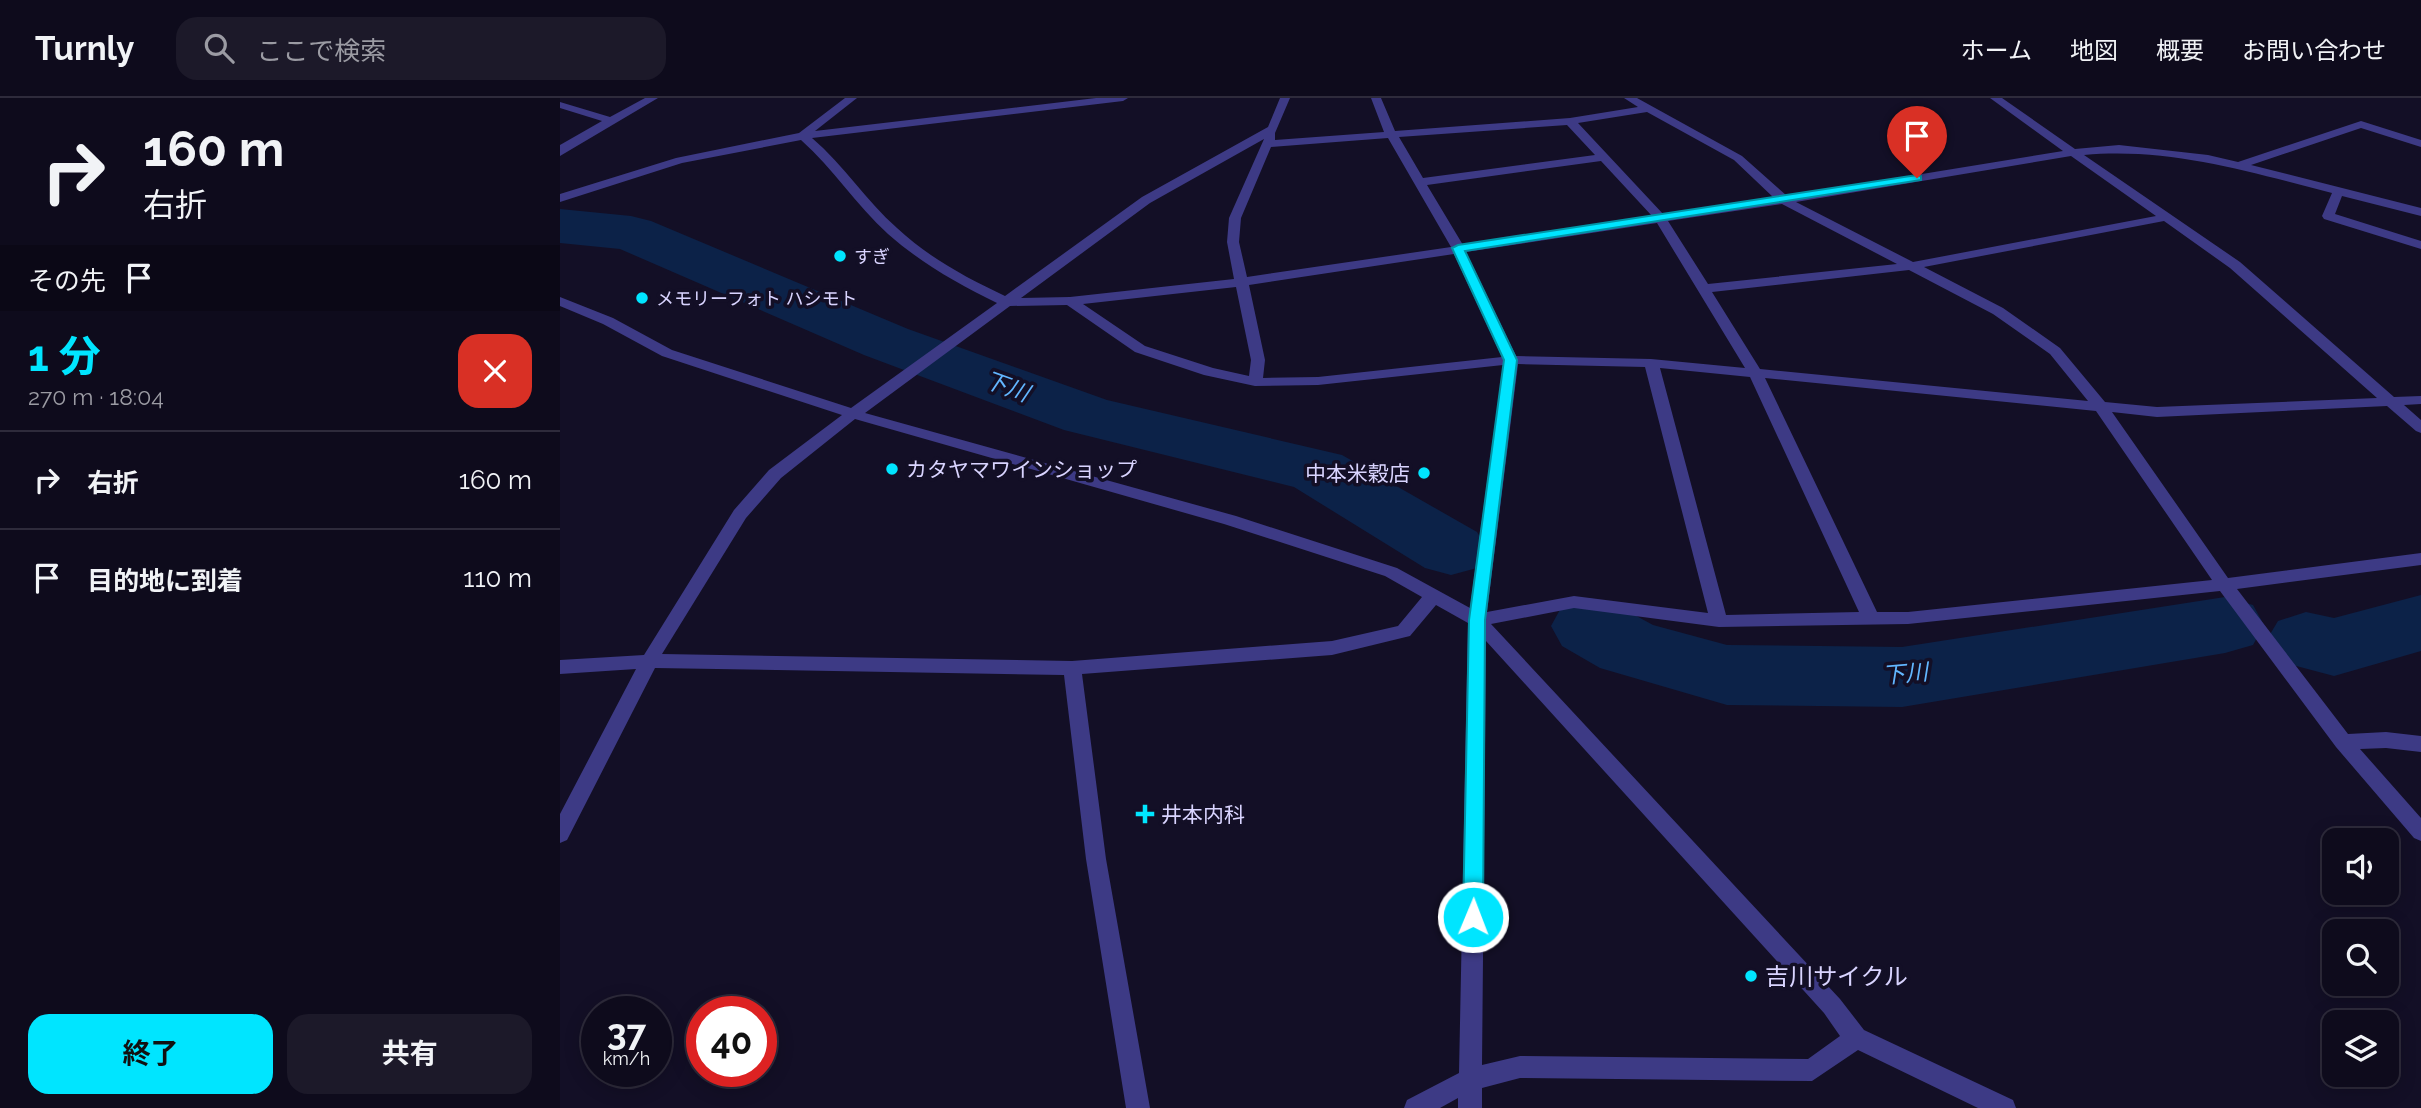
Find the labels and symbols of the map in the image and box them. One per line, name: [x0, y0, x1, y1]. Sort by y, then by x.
pin: [1887, 106, 1947, 178]
place label: すぎ: [854, 246, 890, 267]
marker: すぎ: [832, 248, 848, 264]
place label: メモリーフォト ハシモト: [656, 288, 858, 309]
marker: メモリーフォト ハシモト: [634, 290, 650, 306]
water label: 下川: [981, 365, 1036, 408]
place label: カタヤマワインショップ: [906, 457, 1137, 482]
marker: カタヤマワインショップ: [884, 461, 900, 477]
place label: 中本米穀店: [1305, 461, 1410, 486]
marker: 中本米穀店: [1416, 465, 1432, 481]
water label: 下川: [1881, 657, 1932, 688]
place label: 井本内科: [1161, 802, 1245, 827]
marker: 井本内科: [1135, 804, 1155, 824]
position arrow: [1436, 880, 1510, 954]
place label: 吉川サイクル: [1765, 962, 1908, 991]
marker: 吉川サイクル: [1743, 968, 1759, 984]
speed limit sign: 40: [686, 996, 777, 1087]

